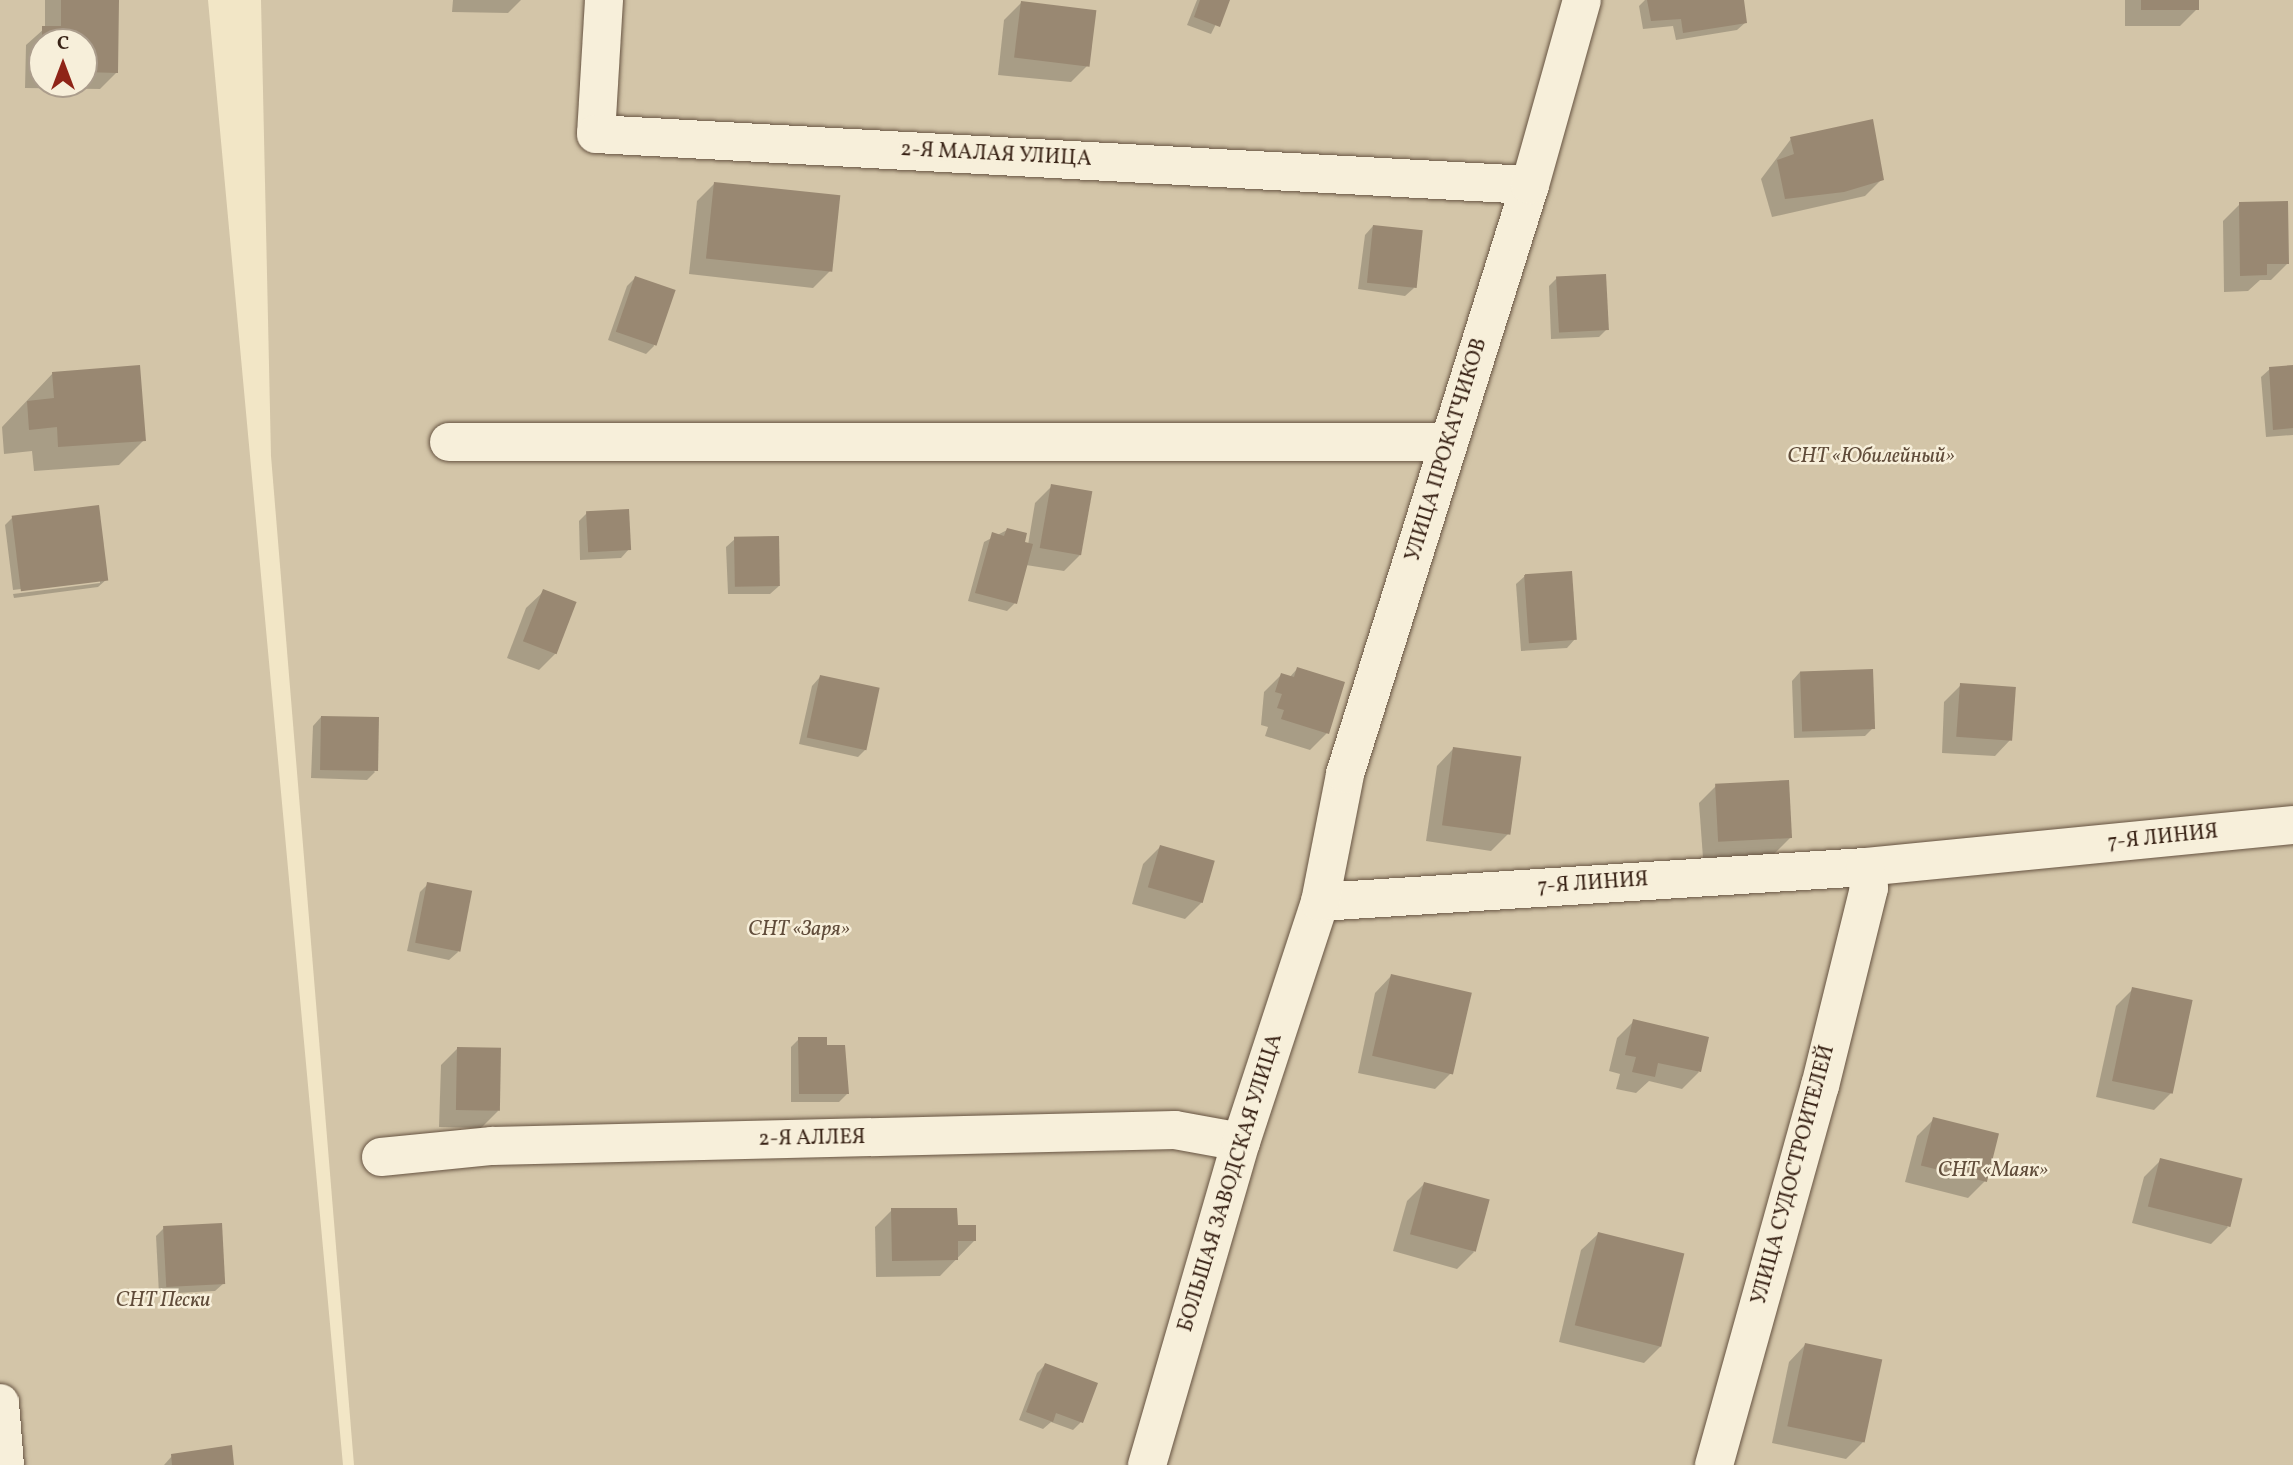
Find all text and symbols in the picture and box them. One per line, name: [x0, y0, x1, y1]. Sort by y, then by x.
north arrow: [28, 28, 98, 98]
text: С: [57, 31, 69, 57]
street label: 2-Я МАЛАЯ УЛИЦА: [900, 137, 1092, 173]
street label: УЛИЦА ПРОКАТЧИКОВ: [1401, 335, 1493, 565]
park label: СНТ «Юбилейный»: [1787, 444, 1955, 470]
street label: 7-Я ЛИНИЯ: [2106, 820, 2220, 856]
street label: 7-Я ЛИНИЯ: [1537, 868, 1649, 900]
park label: СНТ «Заря»: [748, 917, 850, 943]
street label: БОЛЬШАЯ ЗАВОДСКАЯ УЛИЦА: [1174, 1031, 1288, 1335]
street label: УЛИЦА СУДОСТРОИТЕЛЕЙ: [1747, 1042, 1841, 1308]
street label: 2-Я АЛЛЕЯ: [758, 1125, 866, 1153]
park label: СНТ «Маяк»: [1938, 1158, 2048, 1184]
park label: СНТ Пески: [115, 1288, 211, 1314]

